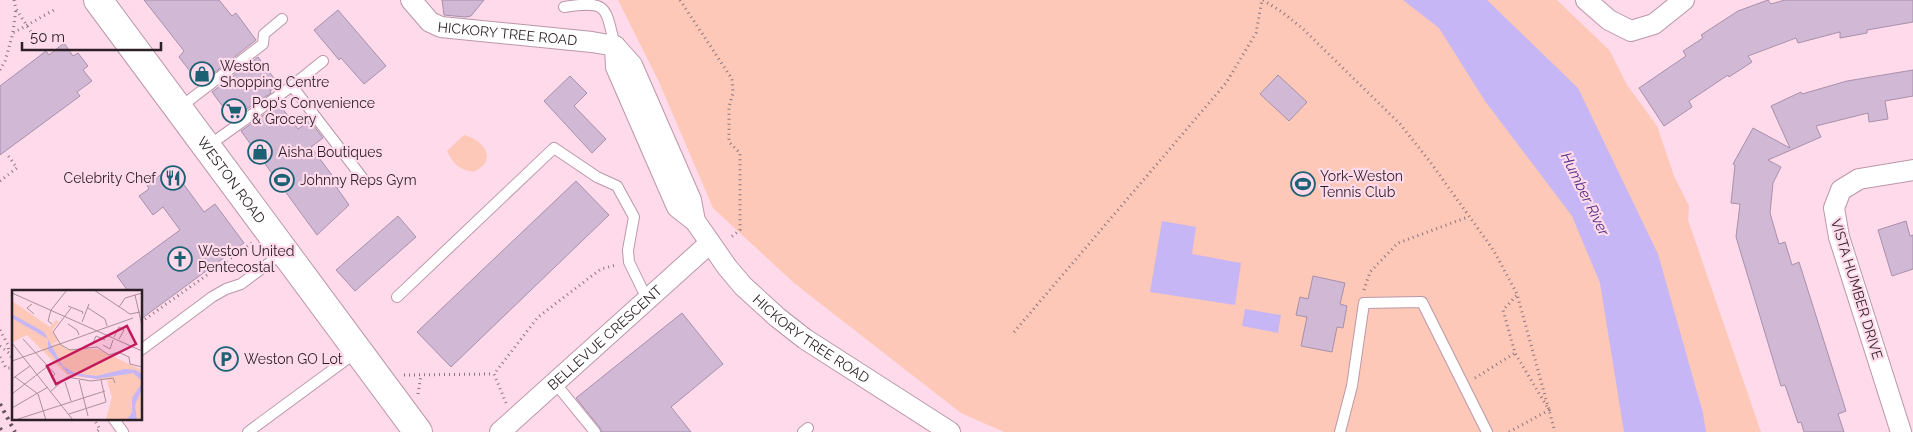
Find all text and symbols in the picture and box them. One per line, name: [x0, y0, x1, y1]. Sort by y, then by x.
street label: HICKORY TREE ROAD: [437, 19, 578, 48]
scale bar: [22, 20, 161, 52]
text: 50 m: [30, 28, 65, 46]
place label: Weston Shopping Centre: [220, 58, 329, 90]
shop icon: Weston Shopping Centre: [189, 61, 215, 87]
place label: Pop's Convenience & Grocery: [252, 95, 375, 127]
supermarket icon: Pop's Convenience & Grocery: [221, 98, 247, 124]
street label: WESTON ROAD: [194, 134, 269, 226]
shop icon: Aisha Boutiques: [247, 139, 273, 165]
place label: Aisha Boutiques: [278, 144, 383, 160]
water label: Humber River: [1557, 149, 1613, 240]
restaurant icon: Celebrity Chef: [160, 165, 186, 191]
sports icon: Johnny Reps Gym: [269, 167, 295, 193]
place label: York-Weston Tennis Club: [1320, 168, 1403, 200]
place label: Celebrity Chef: [64, 170, 157, 186]
sports icon: York-Weston Tennis Club: [1290, 171, 1316, 197]
place label: Johnny Reps Gym: [300, 172, 417, 188]
street label: VISTA HUMBER DRIVE: [1828, 217, 1886, 361]
place label: Weston United Pentecostal: [198, 243, 295, 275]
church icon: Weston United Pentecostal: [167, 246, 193, 272]
street label: BELLEVUE CRESCENT: [544, 282, 666, 393]
inset map: [12, 290, 142, 420]
street label: HICKORY TREE ROAD: [750, 291, 872, 386]
parking icon: Weston GO Lot: [213, 346, 239, 372]
place label: Weston GO Lot: [244, 351, 343, 367]

